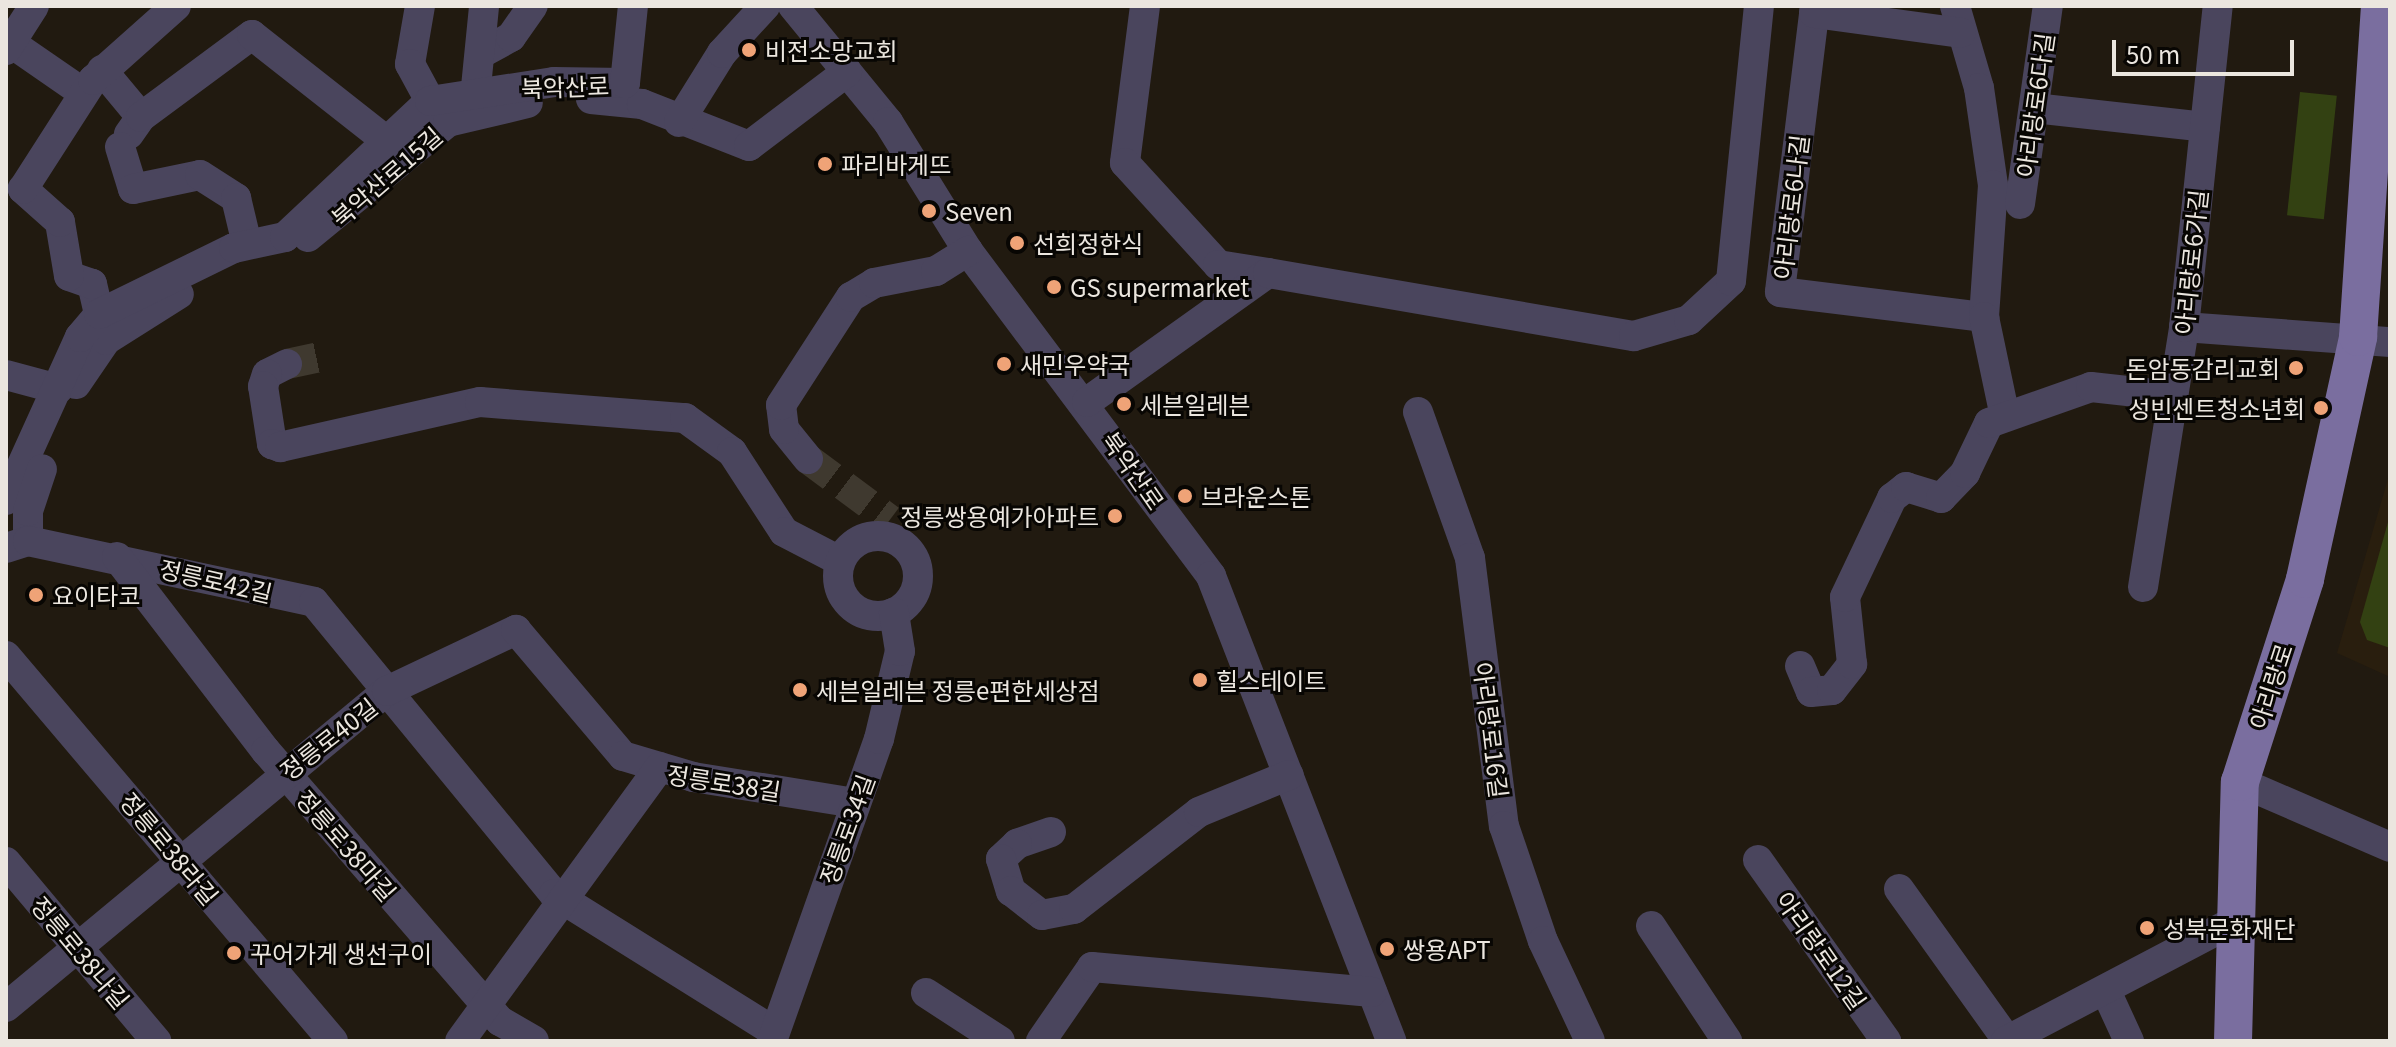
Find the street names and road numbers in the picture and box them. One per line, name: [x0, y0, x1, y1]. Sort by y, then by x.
street label: 아리랑로6다길: [2010, 31, 2058, 179]
street label: 북악산로: [520, 70, 610, 102]
street label: 북악산로15길: [325, 120, 447, 232]
street label: 아리랑로6나길: [1767, 133, 1813, 281]
street label: 아리랑로6가길: [2168, 188, 2212, 336]
street label: 북악산로: [1097, 426, 1171, 514]
street label: 정릉로42길: [157, 553, 275, 607]
street label: 아리랑로: [2243, 640, 2297, 732]
street label: 아리랑로16길: [1469, 660, 1515, 800]
street label: 정릉로40길: [274, 691, 382, 785]
street label: 정릉로38길: [665, 759, 783, 805]
street label: 정릉로34길: [813, 770, 879, 888]
street label: 정릉로38마길: [291, 784, 403, 906]
street label: 정릉로38라길: [115, 786, 225, 910]
street label: 아리랑로12길: [1771, 886, 1873, 1014]
street label: 정릉로38나길: [26, 890, 136, 1014]

